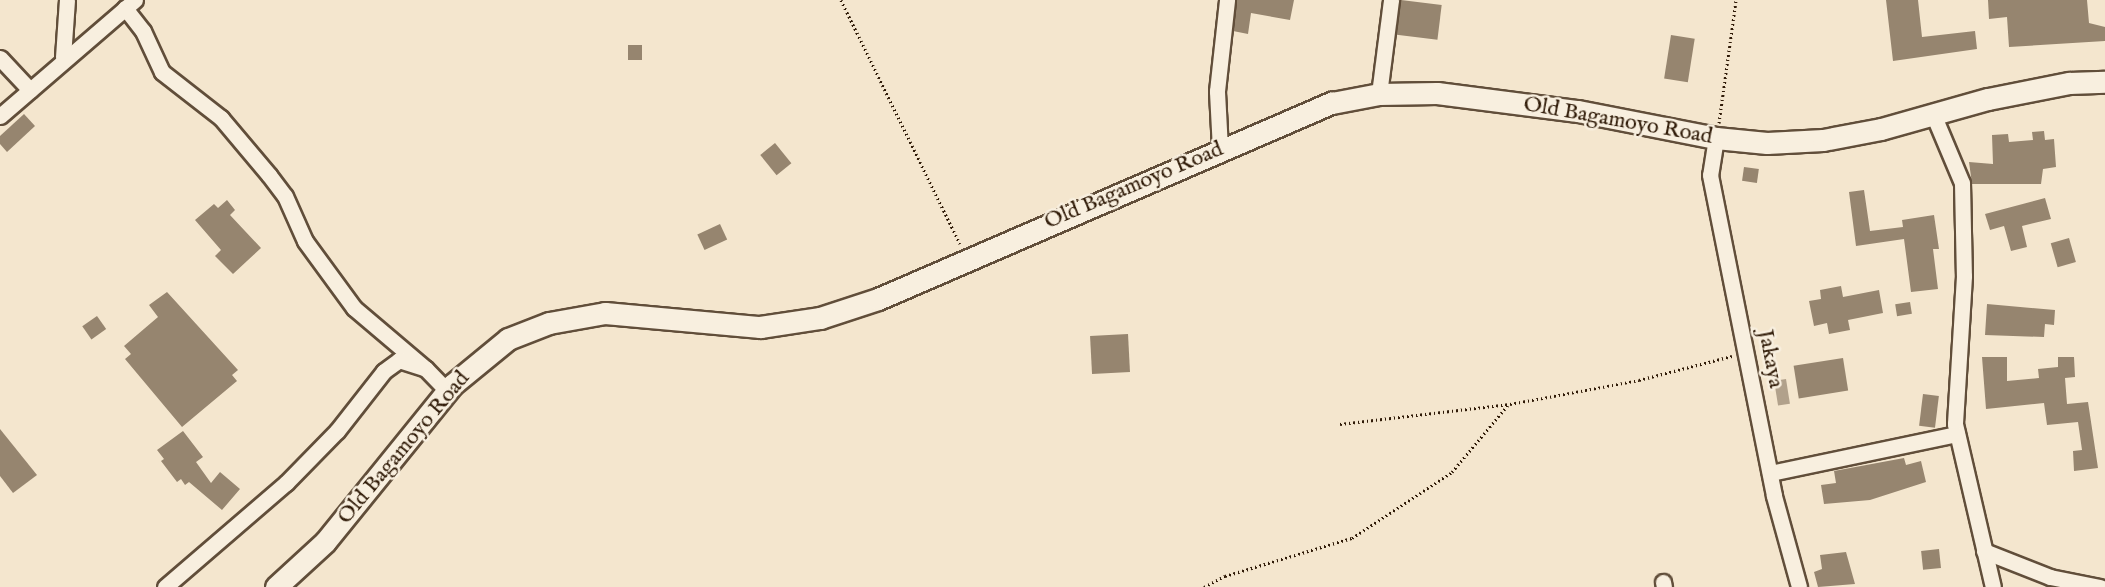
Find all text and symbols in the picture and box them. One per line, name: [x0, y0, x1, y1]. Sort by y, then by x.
street label: Old Bagamoyo Road: [1521, 91, 1715, 151]
street label: Old Bagamoyo Road: [1041, 136, 1227, 236]
street label: Jakaya: [1751, 327, 1789, 391]
street label: Old Bagamoyo Road: [332, 366, 476, 530]

